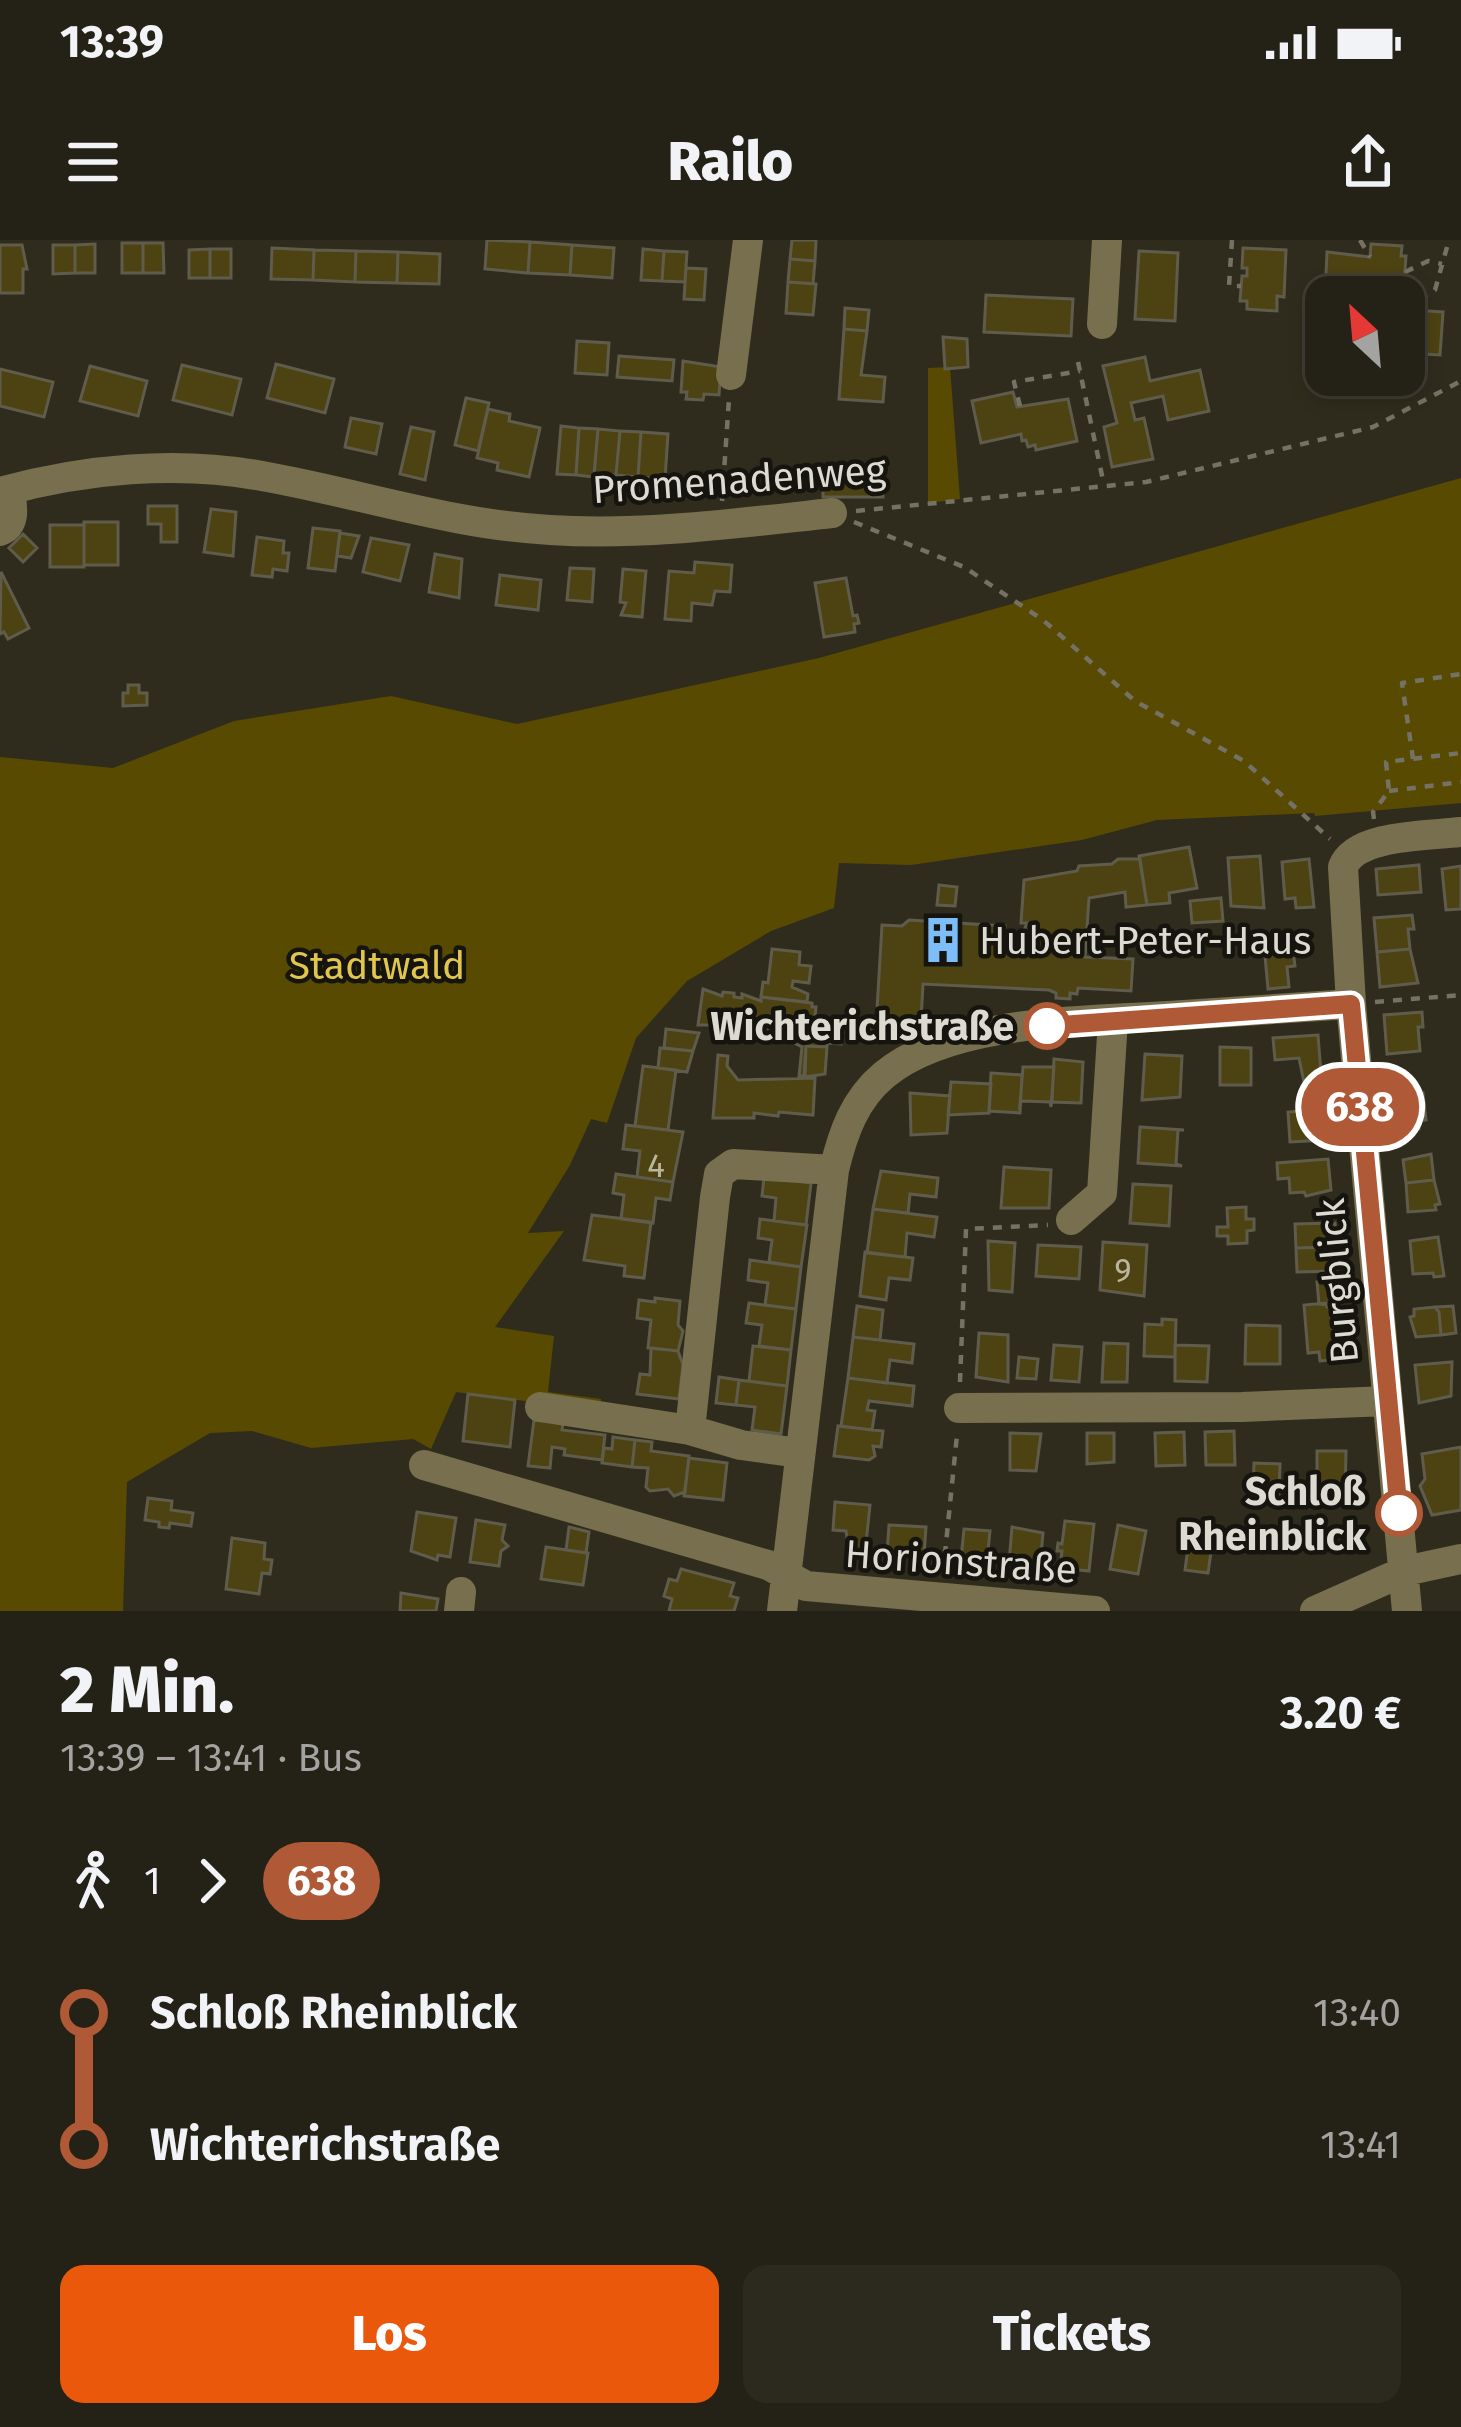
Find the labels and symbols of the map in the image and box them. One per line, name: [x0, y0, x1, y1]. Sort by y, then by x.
north arrow: [1305, 276, 1425, 396]
street label: Promenadenweg: [591, 447, 888, 513]
building icon: Hubert-Peter-Haus: [918, 915, 968, 965]
place label: Hubert-Peter-Haus: [979, 918, 1312, 964]
park label: Stadtwald: [289, 943, 465, 989]
place label: Wichterichstraße: [710, 1004, 1014, 1050]
marker: Wichterichstraße: [1025, 1004, 1069, 1048]
line badge: 638: [1291, 1068, 1429, 1146]
house number: 4: [647, 1146, 665, 1186]
street label: Burgblick: [1308, 1197, 1368, 1365]
house number: 9: [1114, 1251, 1132, 1291]
place label: Schloß Rheinblick: [1178, 1469, 1366, 1560]
marker: Schloß Rheinblick: [1377, 1491, 1421, 1535]
street label: Horionstraße: [843, 1531, 1079, 1593]

